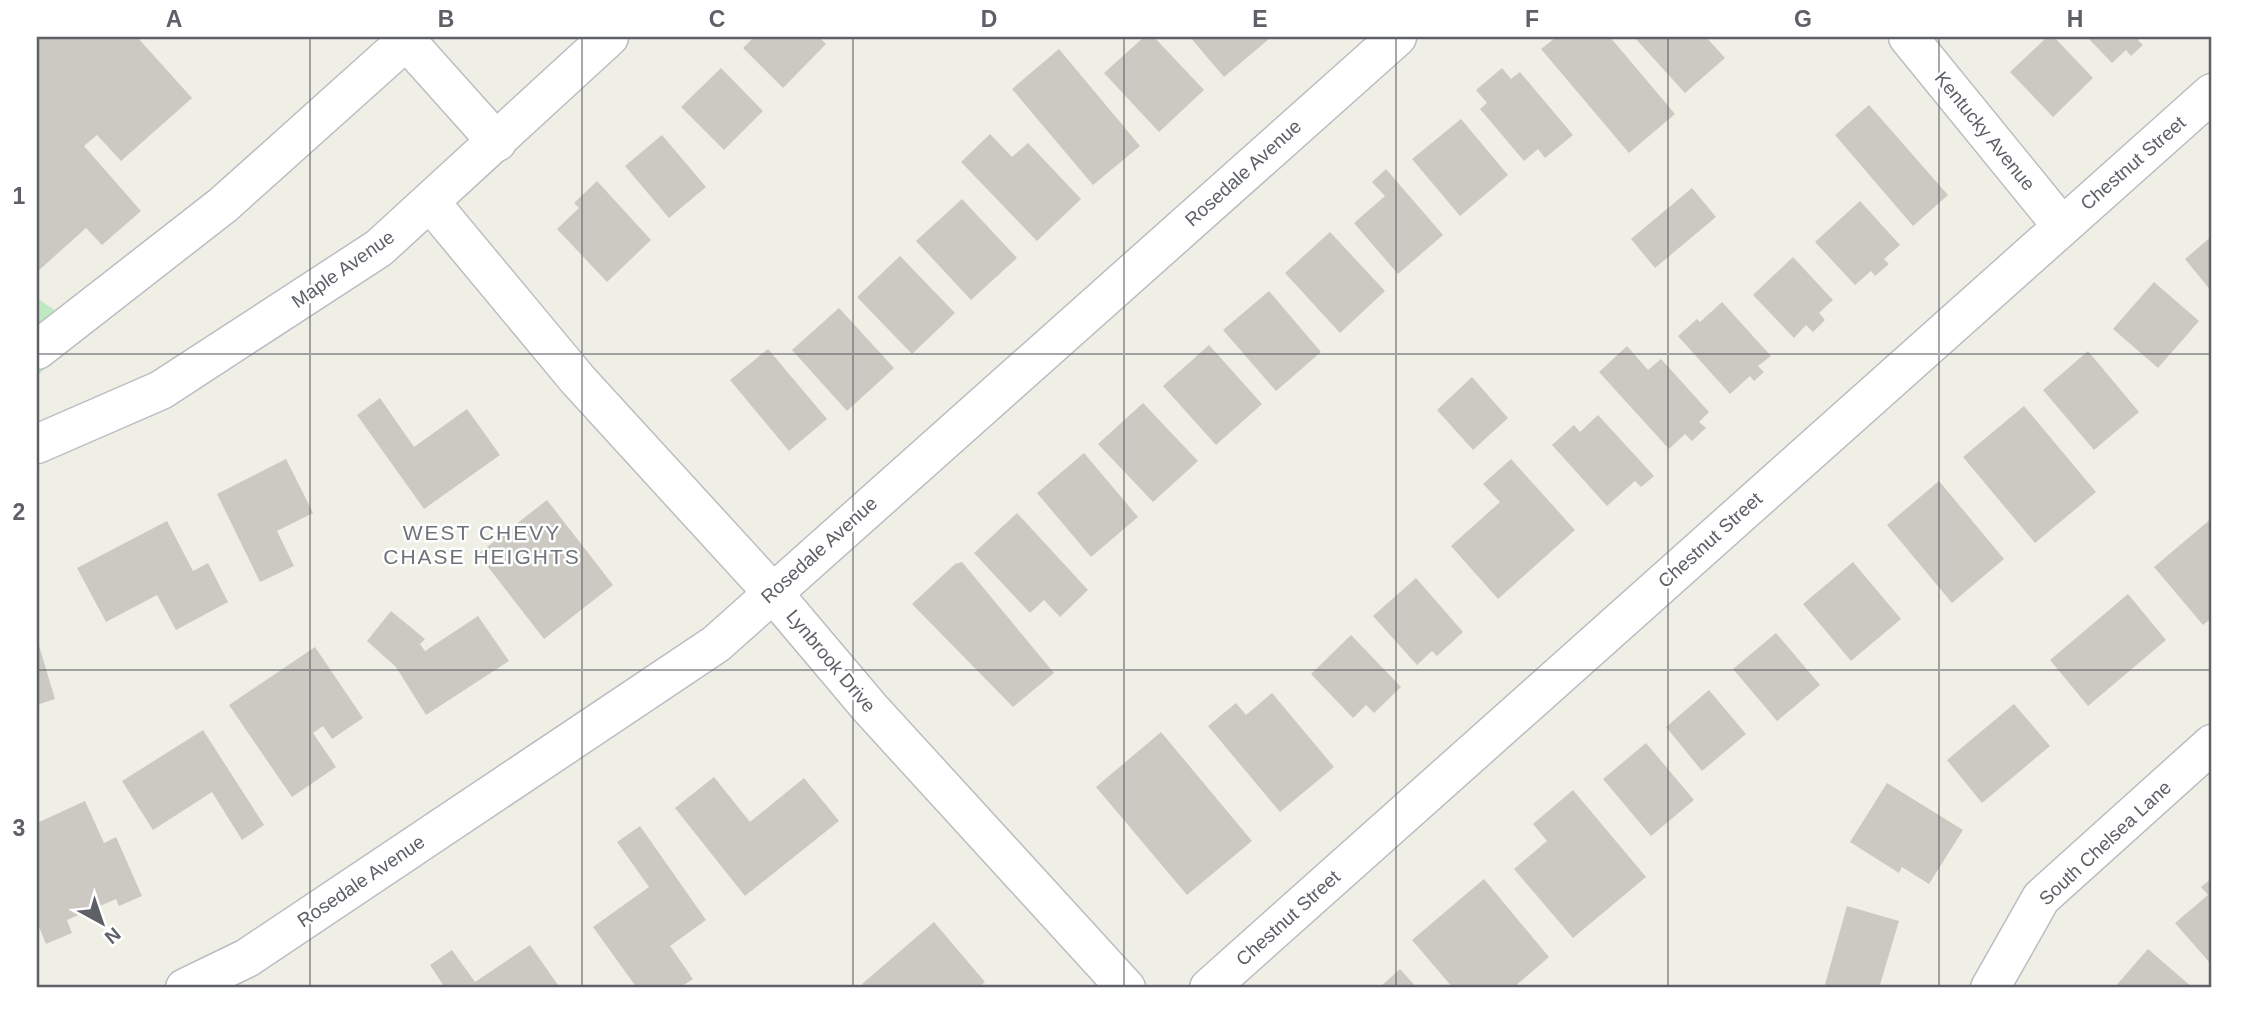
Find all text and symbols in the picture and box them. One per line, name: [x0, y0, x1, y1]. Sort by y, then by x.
text: A: [166, 6, 182, 32]
text: B: [438, 6, 454, 32]
text: C: [709, 6, 725, 32]
text: D: [981, 6, 997, 32]
text: E: [1252, 6, 1268, 32]
text: F: [1525, 6, 1539, 32]
text: G: [1794, 6, 1812, 32]
text: H: [2067, 6, 2083, 32]
street label: Kentucky Avenue: [1931, 67, 2039, 195]
street label: Chestnut Street: [2076, 111, 2190, 214]
street label: Rosedale Avenue: [1181, 115, 1305, 231]
text: 1: [13, 183, 26, 209]
street label: Maple Avenue: [288, 226, 398, 312]
street label: Chestnut Street: [1654, 488, 1767, 592]
street label: Rosedale Avenue: [757, 492, 881, 608]
text: 2: [13, 499, 25, 525]
district label: WEST CHEVY CHASE HEIGHTS: [383, 521, 581, 568]
street label: Lynbrook Drive: [782, 606, 880, 716]
street label: South Chelsea Lane: [2035, 777, 2175, 909]
text: 3: [13, 815, 25, 841]
street label: Rosedale Avenue: [294, 831, 428, 931]
street label: Chestnut Street: [1232, 866, 1345, 970]
north arrow: [66, 888, 136, 958]
text: N: [101, 923, 125, 948]

